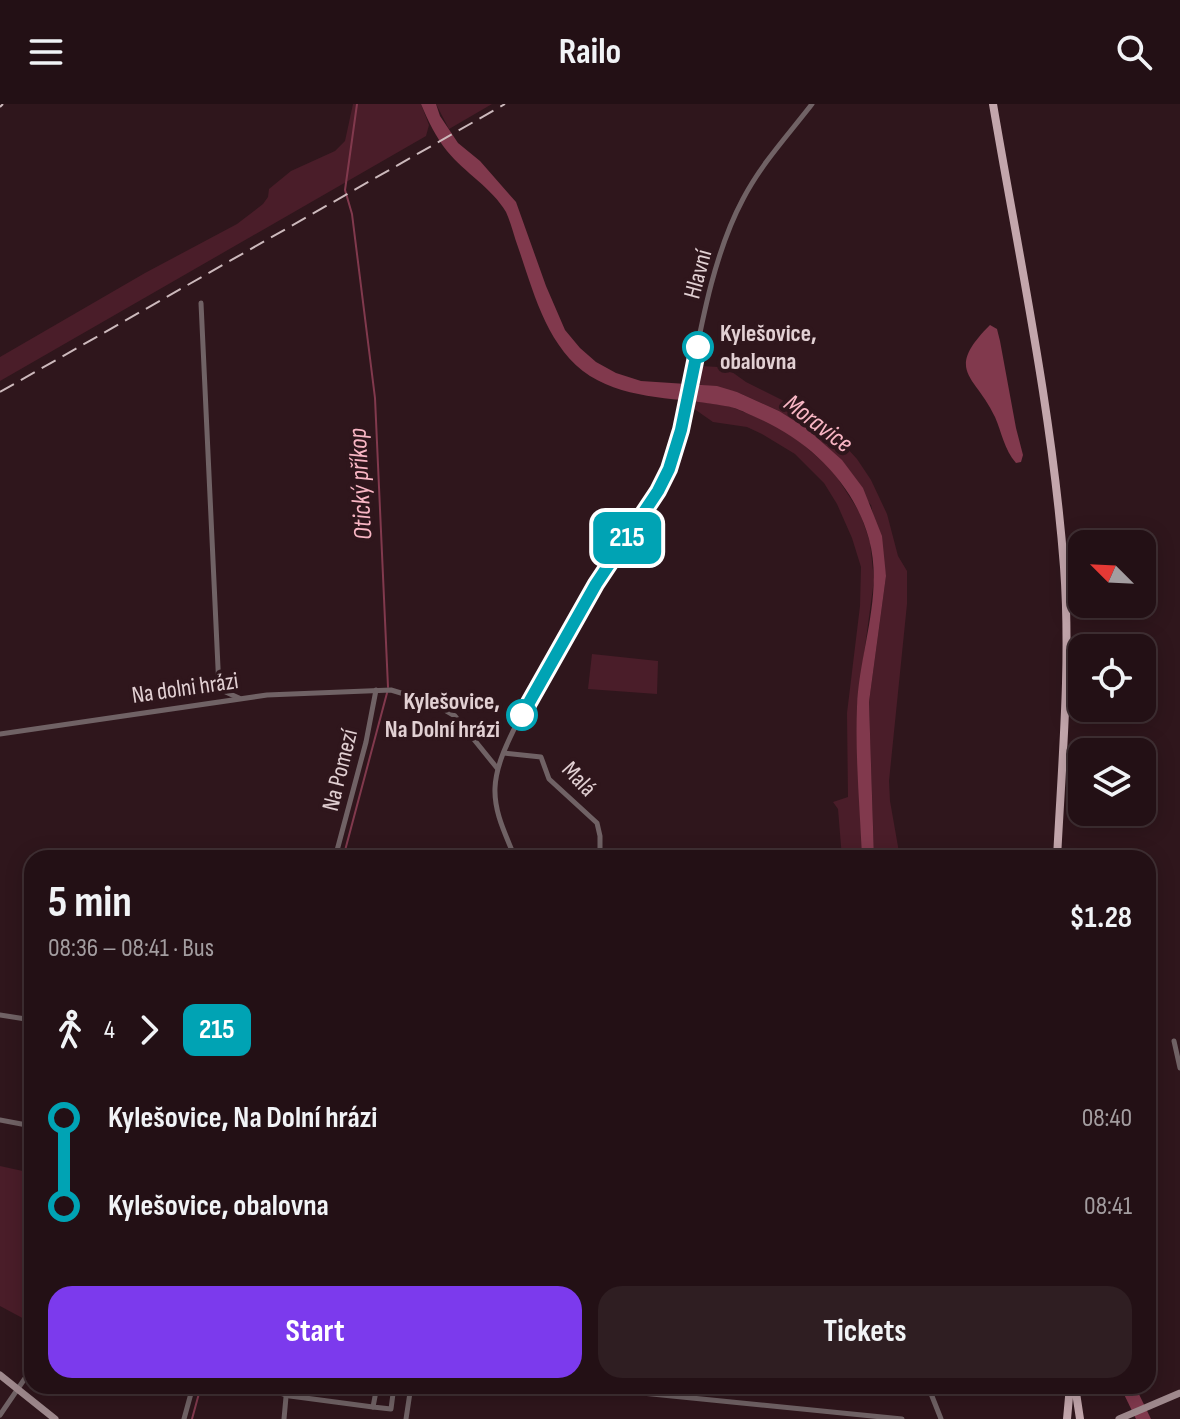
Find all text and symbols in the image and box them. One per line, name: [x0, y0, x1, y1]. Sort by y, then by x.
icon: menu: [24, 30, 68, 74]
icon: search: [1112, 30, 1156, 74]
text: Railo: [559, 31, 621, 74]
street label: Hlavní: [678, 246, 719, 302]
place label: Kylešovice, obalovna: [720, 319, 817, 376]
marker: Kylešovice, obalovna: [683, 332, 713, 362]
water label: Moravice: [778, 388, 858, 460]
water label: Otický příkop: [343, 427, 379, 541]
line badge: 215: [581, 512, 673, 564]
text: 215: [609, 521, 645, 554]
north arrow: [1068, 530, 1156, 618]
map controls: [1068, 530, 1156, 826]
button: locate: [1068, 634, 1156, 722]
street label: Na dolni hrázi: [130, 666, 240, 710]
place label: Kylešovice, Na Dolní hrázi: [385, 687, 500, 744]
marker: Kylešovice, Na Dolní hrázi: [507, 700, 537, 730]
street label: Na Pomezí: [316, 725, 364, 814]
button: layers: [1068, 738, 1156, 826]
street label: Malá: [556, 756, 602, 802]
text: 5 min: [48, 876, 132, 929]
text: $1.28: [1069, 900, 1132, 936]
text: 08:36 – 08:41 · Bus: [48, 933, 214, 964]
icon: walk: [48, 1008, 92, 1052]
icon: forward: [127, 1008, 171, 1052]
text: 215: [199, 1013, 235, 1046]
text: 4: [104, 1015, 115, 1046]
text: Kylešovice, Na Dolní hrázi: [108, 1100, 377, 1136]
text: 08:40: [1082, 1103, 1132, 1134]
text: Kylešovice, obalovna: [108, 1188, 329, 1224]
text: 08:41: [1084, 1191, 1132, 1222]
button: Start: [48, 1286, 582, 1378]
button: Tickets: [598, 1286, 1132, 1378]

